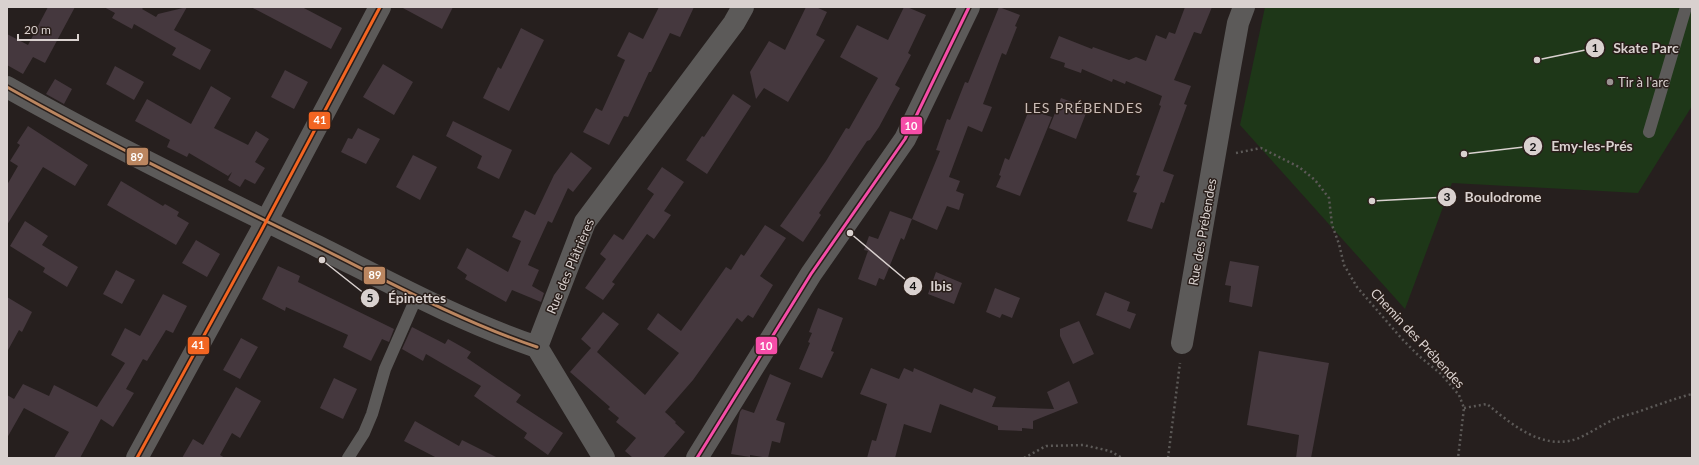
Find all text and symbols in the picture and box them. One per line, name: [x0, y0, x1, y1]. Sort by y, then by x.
scale bar: [18, 16, 78, 42]
text: 20 m: [24, 22, 51, 37]
callout: Skate Parc: [1585, 35, 1686, 61]
text: Skate Parc: [1613, 39, 1679, 56]
text: 1: [1592, 40, 1599, 55]
place label: Tir à l'arc: [1618, 74, 1669, 90]
marker: Tir à l'arc: [1605, 77, 1615, 87]
district label: LES PRÉBENDES: [1025, 99, 1143, 116]
line badge: 41: [308, 111, 331, 130]
text: 41: [314, 113, 326, 126]
line badge: 10: [900, 116, 923, 135]
text: 10: [905, 119, 918, 132]
callout: Emy-les-Prés: [1523, 133, 1640, 159]
text: Emy-les-Prés: [1551, 137, 1633, 154]
text: 2: [1530, 139, 1537, 154]
line badge: 89: [126, 147, 149, 166]
text: 89: [131, 150, 143, 163]
street label: Rue des Prébendes: [1185, 177, 1219, 287]
callout: Boulodrome: [1437, 184, 1550, 210]
text: Boulodrome: [1465, 188, 1542, 205]
text: 3: [1444, 189, 1451, 204]
street label: Rue des Plâtrières: [543, 216, 597, 316]
line badge: 89: [363, 266, 386, 285]
text: 89: [369, 268, 381, 281]
callout: Ibis: [903, 273, 960, 299]
text: Ibis: [930, 277, 952, 294]
text: 4: [910, 278, 917, 293]
callout: Épinettes: [360, 285, 454, 311]
street label: Chemin des Prébendes: [1368, 285, 1469, 391]
text: Épinettes: [388, 289, 446, 306]
text: 5: [367, 290, 374, 305]
line badge: 41: [187, 336, 210, 355]
line badge: 10: [755, 336, 778, 355]
text: 41: [192, 338, 204, 351]
text: 10: [760, 339, 773, 352]

